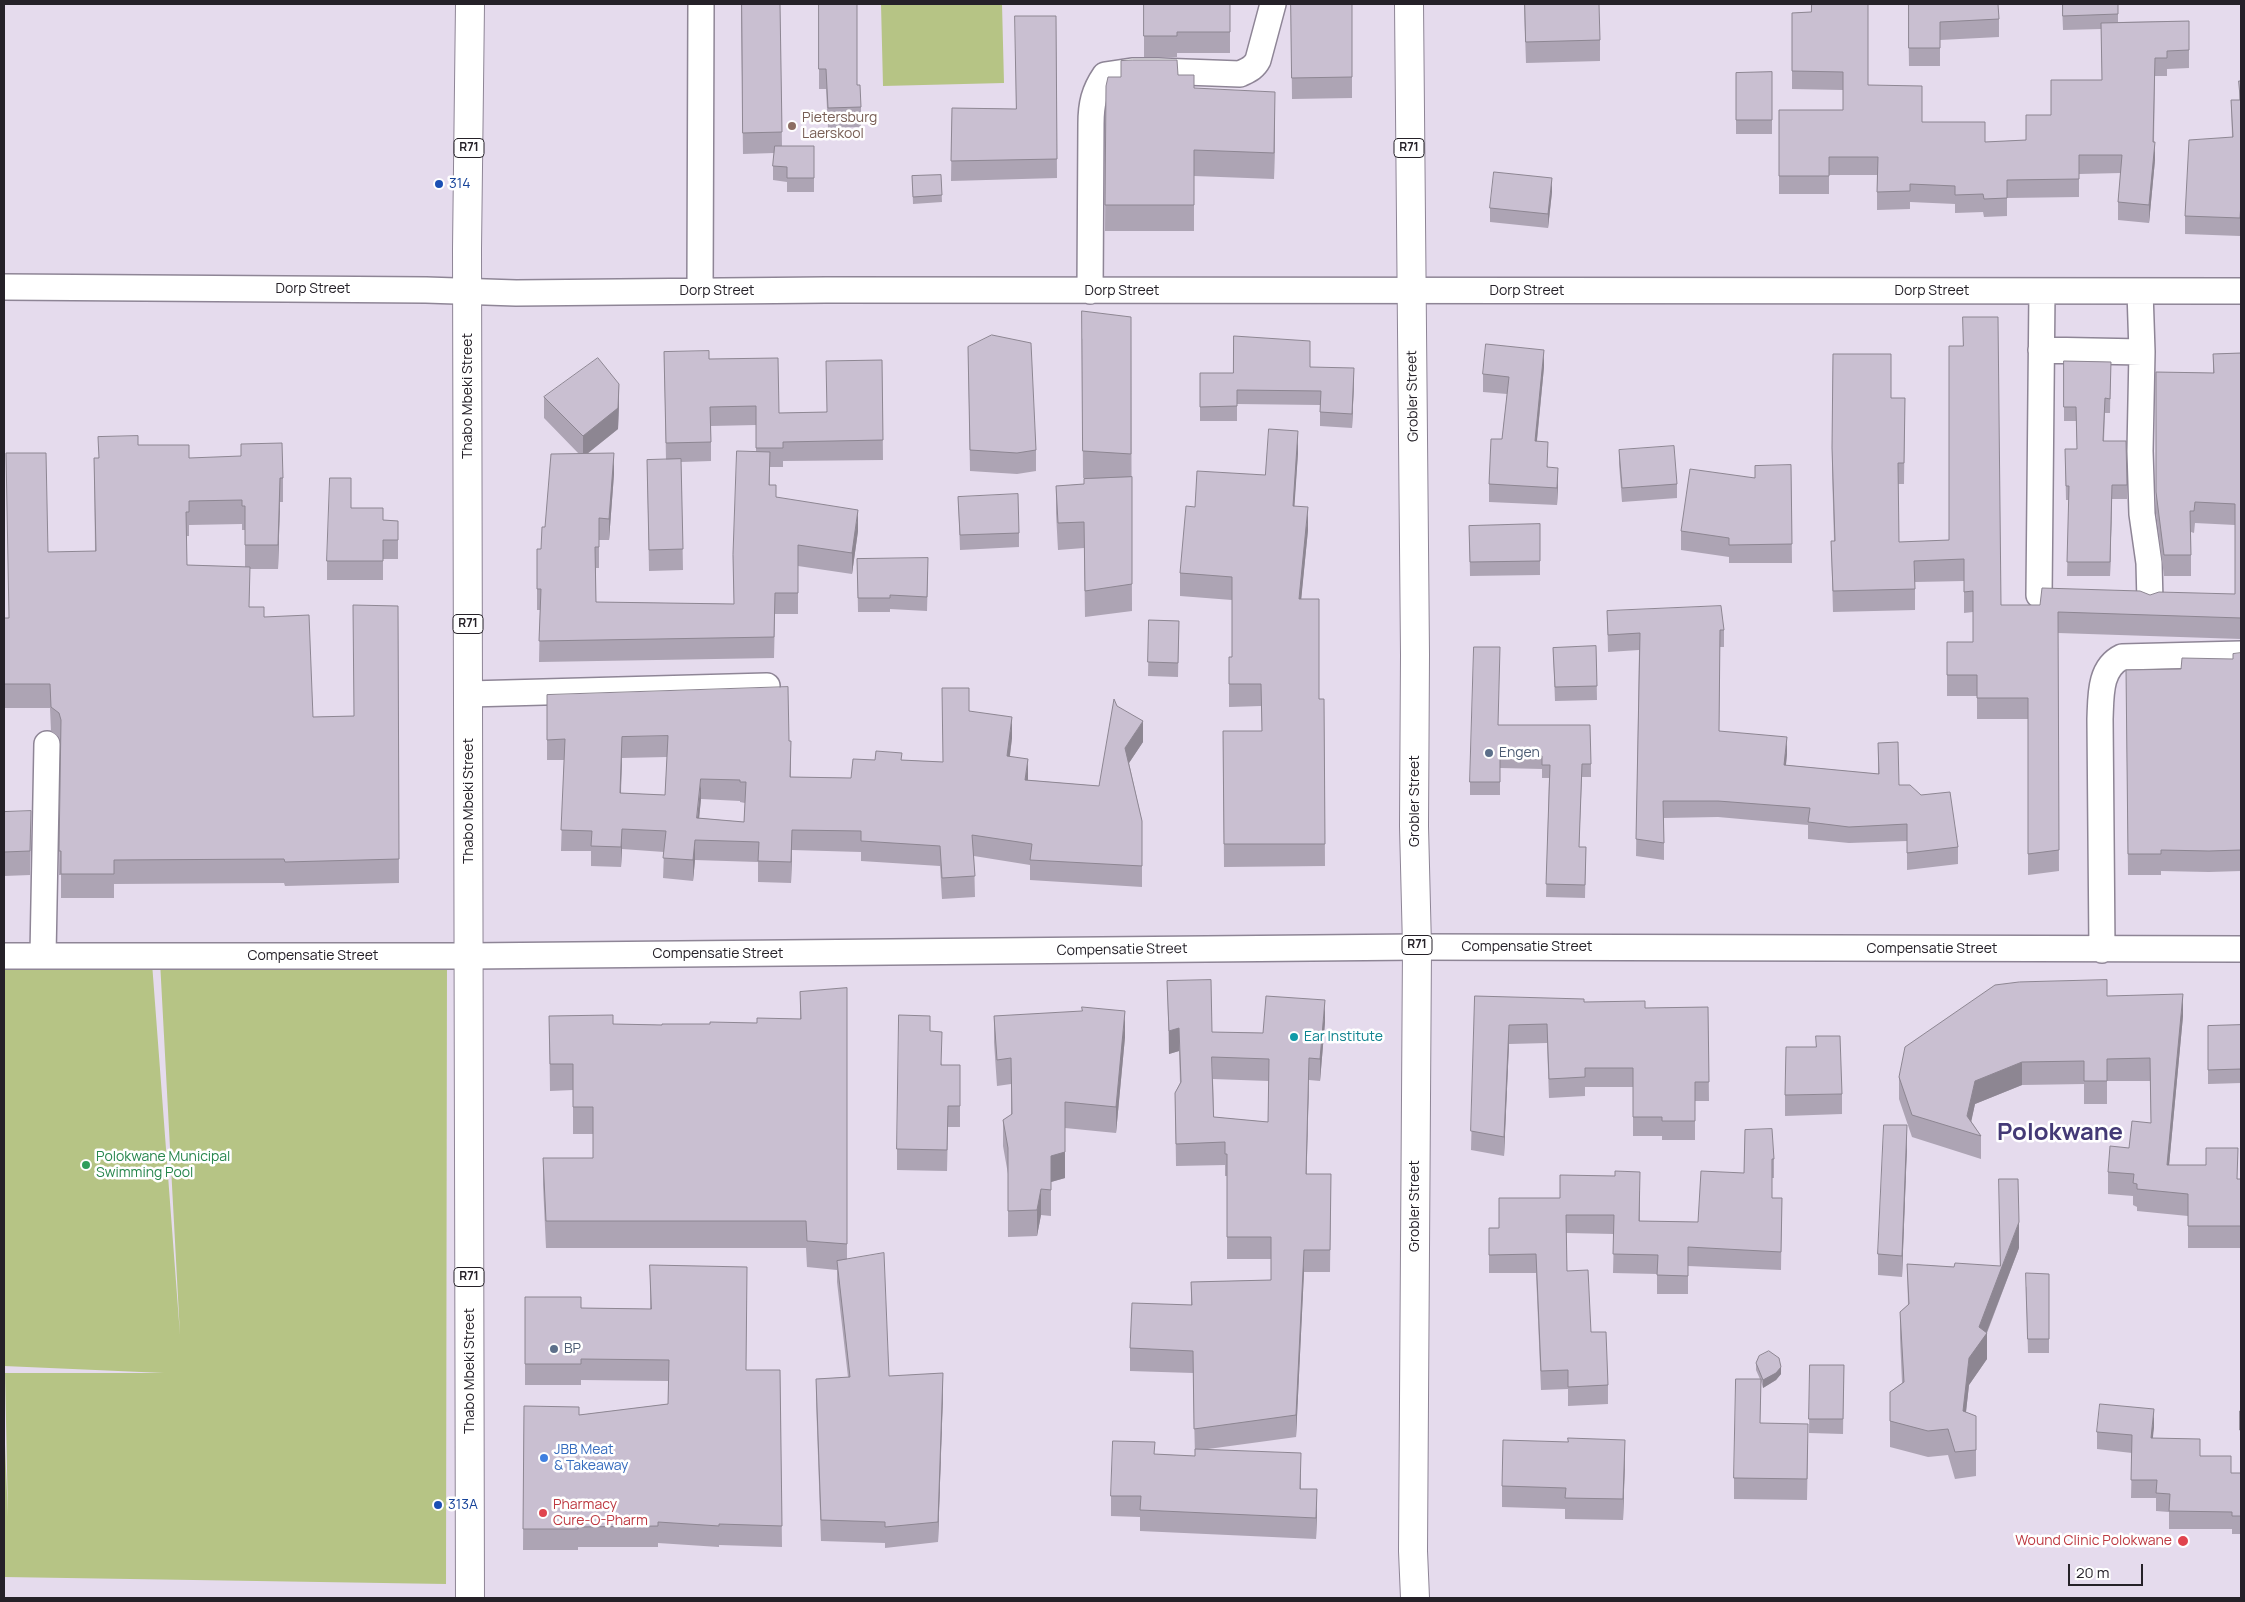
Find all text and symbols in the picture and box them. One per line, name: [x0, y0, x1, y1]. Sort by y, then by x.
place label: Pietersburg Laerskool: [802, 110, 877, 142]
marker: Pietersburg Laerskool: [786, 120, 798, 132]
road number: R71: [454, 138, 484, 158]
road number: R71: [1394, 138, 1424, 158]
place label: 314: [449, 176, 470, 192]
marker: 314: [433, 178, 445, 190]
street label: Dorp Street: [276, 281, 350, 297]
street label: Dorp Street: [680, 283, 754, 299]
street label: Dorp Street: [1085, 283, 1159, 299]
street label: Dorp Street: [1490, 283, 1564, 299]
street label: Dorp Street: [1895, 283, 1969, 299]
street label: Thabo Mbeki Street: [460, 333, 476, 459]
street label: Grobler Street: [1404, 350, 1422, 442]
road number: R71: [453, 614, 483, 634]
street label: Thabo Mbeki Street: [461, 738, 477, 864]
place label: Engen: [1499, 745, 1540, 761]
marker: Engen: [1483, 747, 1495, 759]
street label: Grobler Street: [1407, 755, 1423, 847]
road number: R71: [1402, 936, 1432, 954]
street label: Compensatie Street: [1462, 939, 1592, 955]
street label: Compensatie Street: [1056, 940, 1188, 960]
street label: Compensatie Street: [1867, 941, 1997, 957]
street label: Compensatie Street: [653, 946, 783, 962]
street label: Compensatie Street: [248, 948, 378, 964]
place label: Ear Institute: [1304, 1029, 1383, 1045]
marker: Ear Institute: [1288, 1031, 1300, 1043]
district label: Polokwane: [1997, 1119, 2123, 1147]
place label: Polokwane Municipal Swimming Pool: [96, 1149, 230, 1182]
marker: Polokwane Municipal Swimming Pool: [80, 1159, 92, 1171]
street label: Grobler Street: [1407, 1160, 1423, 1252]
road number: R71: [454, 1268, 484, 1286]
street label: Thabo Mbeki Street: [462, 1308, 478, 1434]
place label: BP: [564, 1341, 581, 1357]
marker: BP: [548, 1343, 560, 1355]
place label: JBB Meat & Takeaway: [554, 1442, 628, 1474]
marker: JBB Meat & Takeaway: [538, 1452, 550, 1464]
place label: 313A: [448, 1497, 478, 1513]
place label: Pharmacy Cure-O-Pharm: [553, 1497, 648, 1530]
marker: 313A: [432, 1499, 444, 1511]
marker: Pharmacy Cure-O-Pharm: [537, 1507, 549, 1519]
place label: Wound Clinic Polokwane: [2015, 1533, 2172, 1549]
marker: Wound Clinic Polokwane: [2176, 1534, 2190, 1548]
scale bar: [2070, 1554, 2145, 1586]
text: 20 m: [2076, 1562, 2109, 1583]

